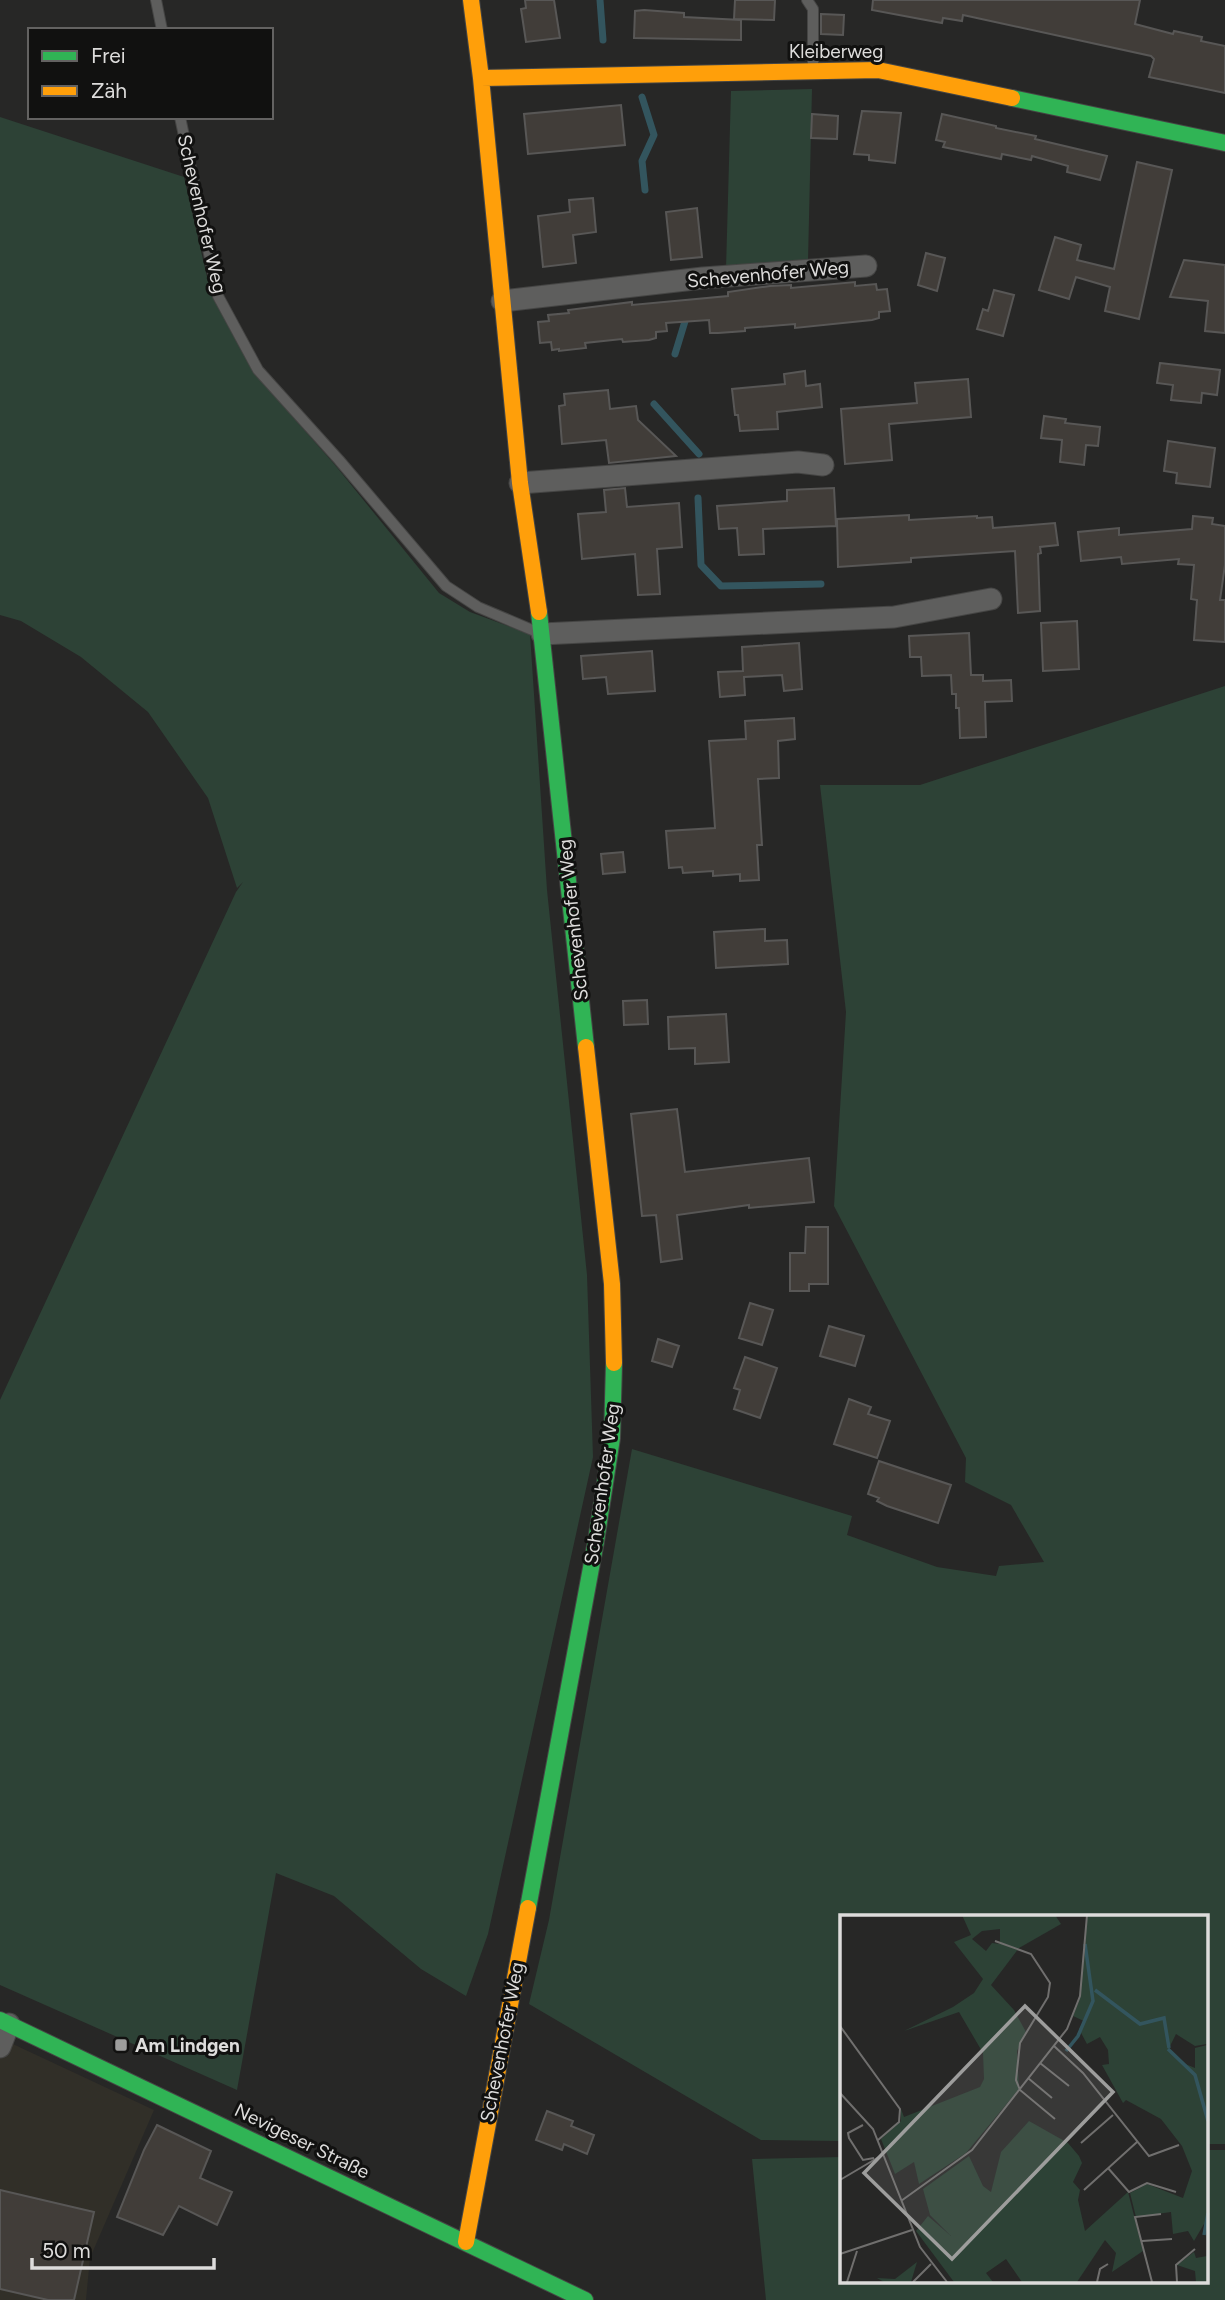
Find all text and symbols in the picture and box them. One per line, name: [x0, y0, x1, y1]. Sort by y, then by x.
legend: [28, 28, 273, 119]
street label: Kleiberweg: [789, 40, 883, 63]
text: Frei: [91, 43, 126, 68]
text: Zäh: [91, 78, 127, 103]
street label: Schevenhofer Weg: [173, 132, 231, 296]
street label: Schevenhofer Weg: [686, 255, 850, 293]
street label: Schevenhofer Weg: [553, 838, 593, 1002]
street label: Schevenhofer Weg: [579, 1402, 625, 1566]
inset map: [840, 1915, 1208, 2282]
street label: Schevenhofer Weg: [475, 1960, 529, 2124]
place label: Am Lindgen: [135, 2034, 240, 2057]
marker: Am Lindgen: [113, 2037, 129, 2053]
street label: Nevigeser Straße: [231, 2098, 373, 2184]
scale bar: [32, 2226, 214, 2270]
text: 50 m: [42, 2238, 91, 2263]

